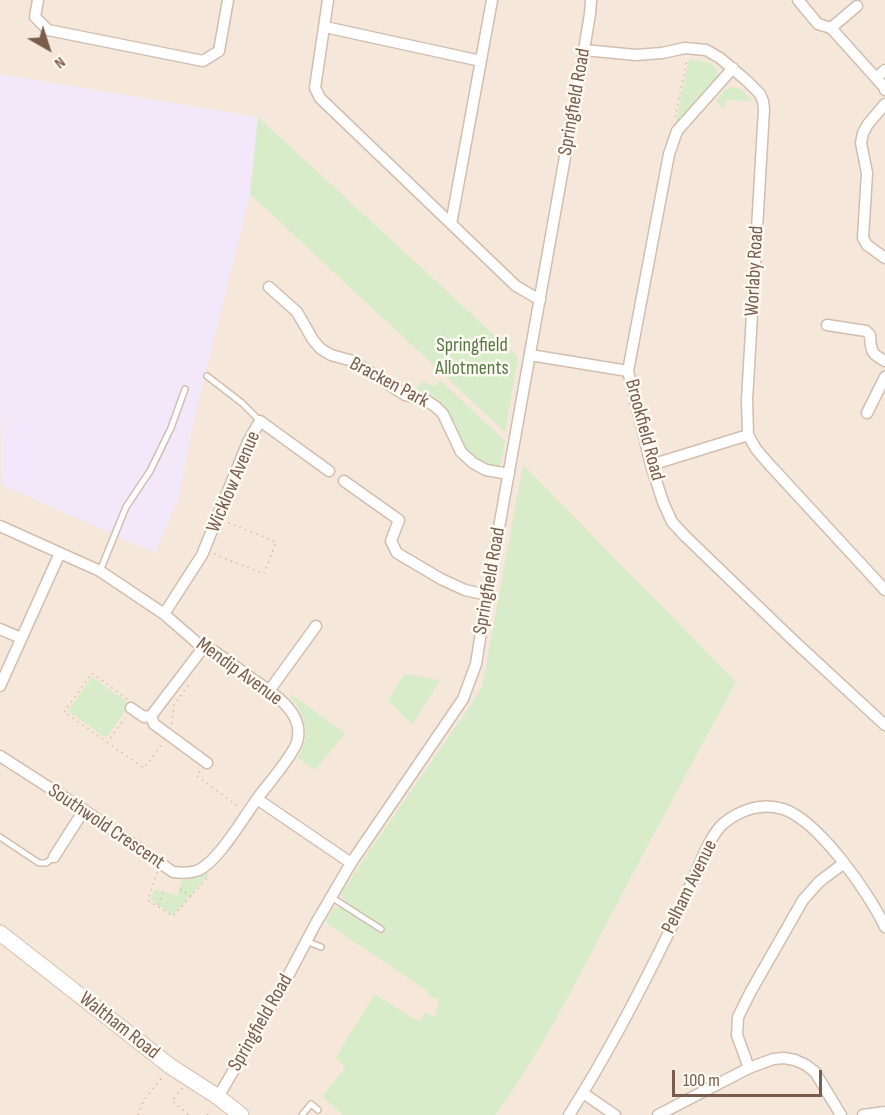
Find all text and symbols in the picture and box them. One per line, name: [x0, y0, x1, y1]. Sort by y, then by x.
north arrow: [18, 18, 78, 78]
street label: Springfield Road: [554, 47, 596, 157]
text: N: [50, 52, 69, 72]
street label: Worlaby Road: [741, 225, 769, 317]
park label: Springfield Allotments: [435, 334, 509, 381]
street label: Bracken Park: [345, 352, 433, 414]
street label: Brookfield Road: [619, 377, 669, 483]
street label: Wicklow Avenue: [202, 428, 266, 536]
street label: Springfield Road: [469, 526, 511, 636]
street label: Mendip Avenue: [191, 633, 287, 711]
street label: Southwold Crescent: [43, 779, 169, 875]
street label: Pelham Avenue: [657, 836, 723, 938]
street label: Springfield Road: [224, 970, 298, 1076]
street label: Waltham Road: [74, 987, 164, 1065]
scale bar: [675, 1058, 825, 1096]
text: 100 m: [683, 1070, 720, 1091]

